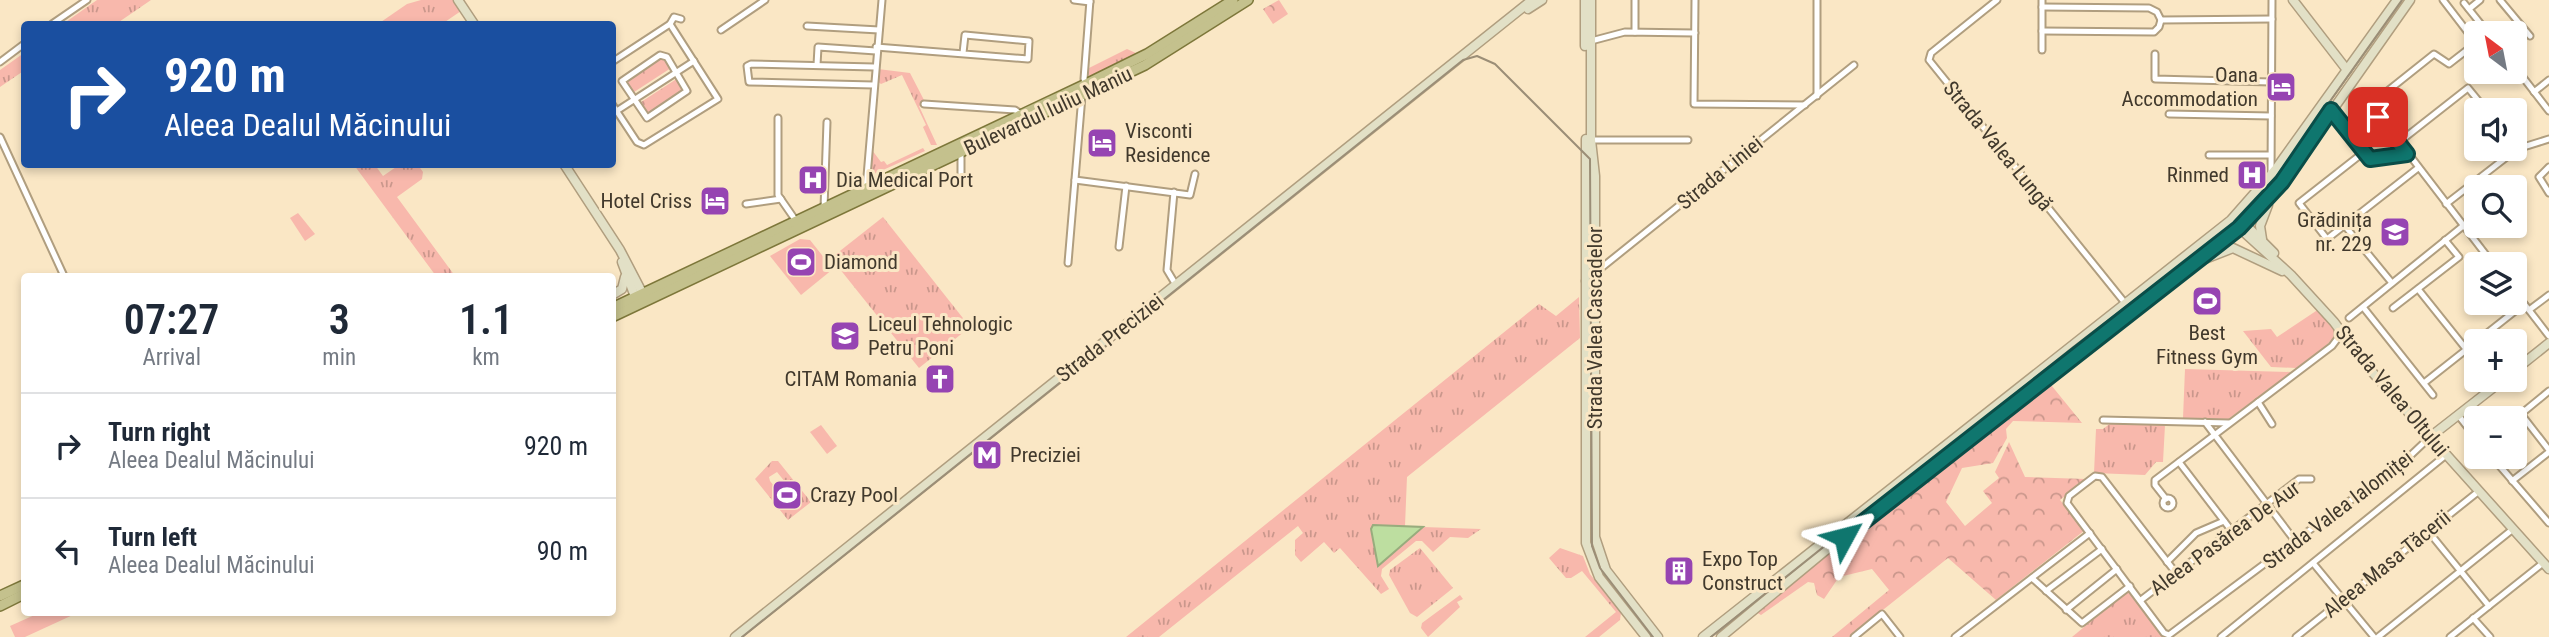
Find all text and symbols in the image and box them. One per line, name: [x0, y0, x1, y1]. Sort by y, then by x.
north arrow: [2464, 21, 2527, 84]
map controls: [2464, 21, 2527, 469]
text: 920 m: [164, 47, 286, 104]
icon: right: [49, 49, 140, 140]
street label: Bulevardul Iuliu Maniu: [960, 62, 1136, 160]
place label: Oana Accommodation: [2122, 63, 2258, 111]
hotel icon: Oana Accommodation: [2264, 70, 2298, 104]
street label: Strada Valea Lungă: [1938, 76, 2058, 216]
pin: [2348, 87, 2408, 147]
icon: arrive: [2359, 98, 2397, 136]
button: sound: [2464, 98, 2527, 161]
text: Aleea Dealul Măcinului: [164, 106, 451, 144]
place label: Visconti Residence: [1125, 119, 1211, 167]
hotel icon: Visconti Residence: [1085, 126, 1119, 160]
street label: Strada Liniei: [1672, 131, 1768, 215]
hospital icon: Rinmed: [2235, 158, 2269, 192]
hospital icon: Dia Medical Port: [796, 163, 830, 197]
place label: Rinmed: [2167, 163, 2229, 187]
place label: Dia Medical Port: [836, 168, 973, 192]
button: search: [2464, 175, 2527, 238]
hotel icon: Hotel Criss: [698, 184, 732, 218]
place label: Hotel Criss: [600, 189, 692, 213]
place label: Grădinița nr. 229: [2297, 208, 2372, 256]
school or university icon: Grădinița nr. 229: [2378, 215, 2412, 249]
street label: Strada Valea Cascadelor: [1583, 227, 1607, 429]
sports icon: Diamond: [784, 245, 818, 279]
place label: Diamond: [824, 250, 898, 274]
button: layers: [2464, 252, 2527, 315]
sports icon: Best Fitness Gym: [2190, 284, 2224, 318]
street label: Strada Preciziei: [1052, 289, 1168, 387]
text: 07:27: [124, 295, 219, 344]
text: 3: [329, 295, 350, 344]
text: 1.1: [459, 295, 513, 344]
place label: Liceul Tehnologic Petru Poni: [868, 312, 1013, 360]
school or university icon: Liceul Tehnologic Petru Poni: [828, 319, 862, 353]
place label: Best Fitness Gym: [2156, 321, 2258, 369]
street label: Strada Valea Oltului: [2330, 321, 2454, 461]
button: +: [2464, 329, 2527, 392]
text: Arrival: [142, 344, 201, 371]
text: min: [322, 344, 356, 371]
text: km: [472, 344, 500, 371]
church icon: CITAM Romania: [923, 362, 957, 396]
place label: CITAM Romania: [785, 367, 917, 391]
button: −: [2464, 406, 2527, 469]
text: Turn right: [108, 417, 210, 447]
icon: right: [49, 427, 87, 465]
text: 920 m: [524, 431, 588, 461]
metro station icon: Preciziei: [970, 438, 1004, 472]
place label: Preciziei: [1010, 443, 1081, 467]
street label: Strada Valea Ialomiței: [2258, 446, 2418, 575]
text: Aleea Dealul Măcinului: [108, 447, 315, 474]
street label: Aleea Pasărea De Aur: [2146, 476, 2304, 600]
sports icon: Crazy Pool: [770, 478, 804, 512]
place label: Crazy Pool: [810, 483, 898, 507]
position arrow: [1807, 500, 1881, 574]
street label: Aleea Masa Tăcerii: [2318, 505, 2456, 623]
text: Turn left: [108, 522, 197, 552]
icon: left: [49, 532, 87, 570]
text: 90 m: [537, 536, 588, 566]
place label: Expo Top Construct: [1702, 547, 1783, 595]
text: Aleea Dealul Măcinului: [108, 552, 315, 579]
building icon: Expo Top Construct: [1662, 554, 1696, 588]

